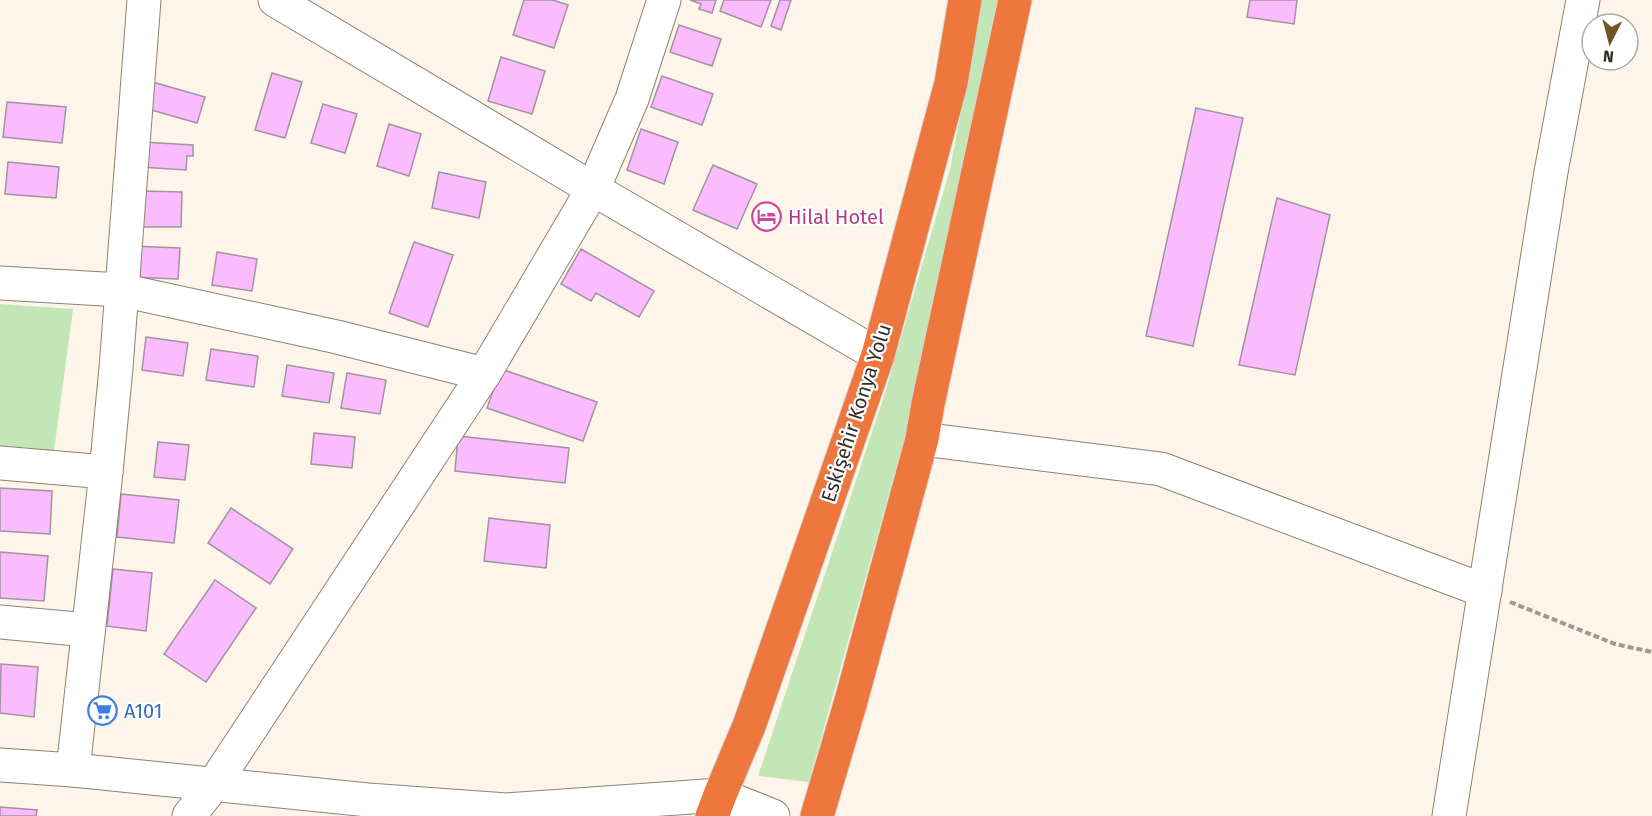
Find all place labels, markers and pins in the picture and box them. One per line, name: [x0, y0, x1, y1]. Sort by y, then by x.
hotel icon: Hilal Hotel: [751, 201, 783, 233]
place label: Hilal Hotel: [788, 205, 884, 229]
supermarket icon: A101: [87, 695, 119, 727]
place label: A101: [124, 699, 162, 723]

